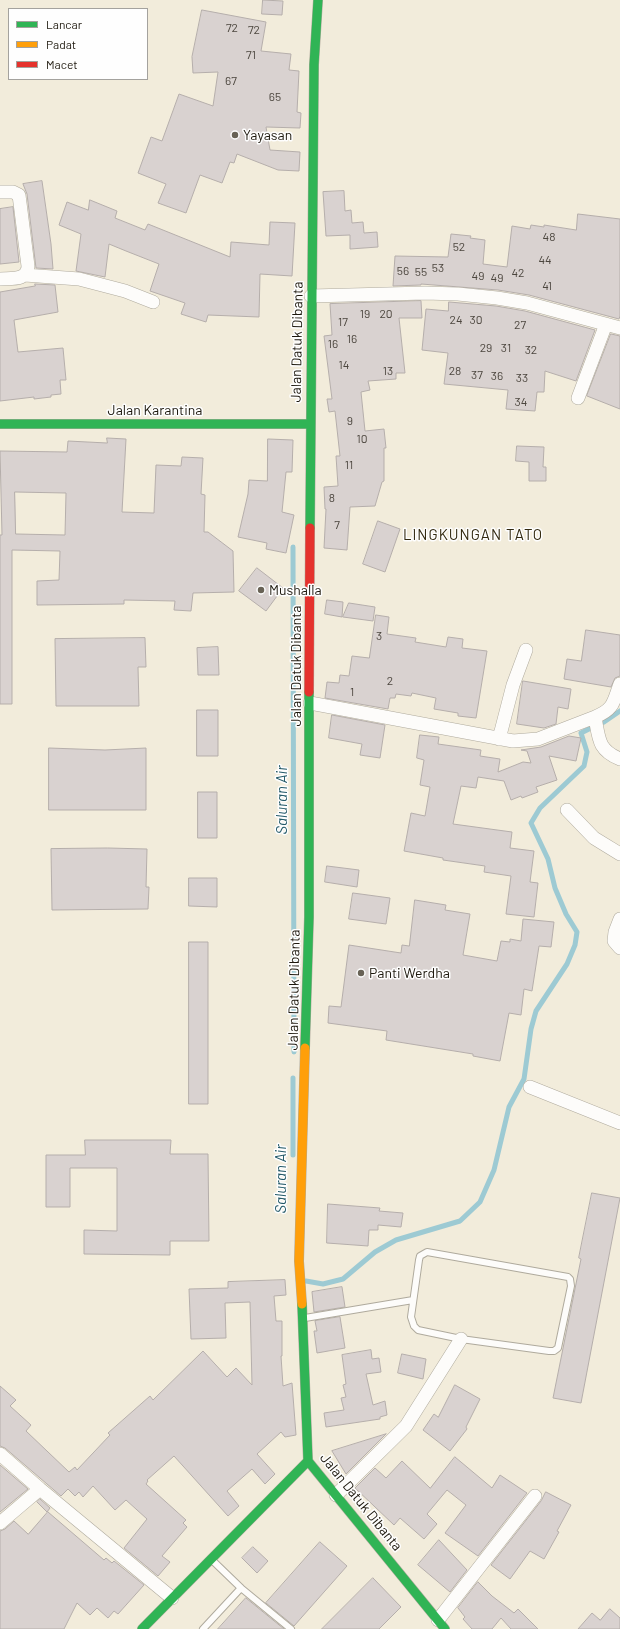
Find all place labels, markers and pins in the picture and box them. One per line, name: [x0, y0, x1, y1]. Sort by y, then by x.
place label: Yayasan: [243, 127, 292, 143]
marker: Yayasan: [230, 130, 240, 140]
place label: Mushalla: [269, 582, 322, 598]
marker: Mushalla: [256, 585, 266, 595]
place label: Panti Werdha: [369, 965, 450, 981]
marker: Panti Werdha: [356, 968, 366, 978]

